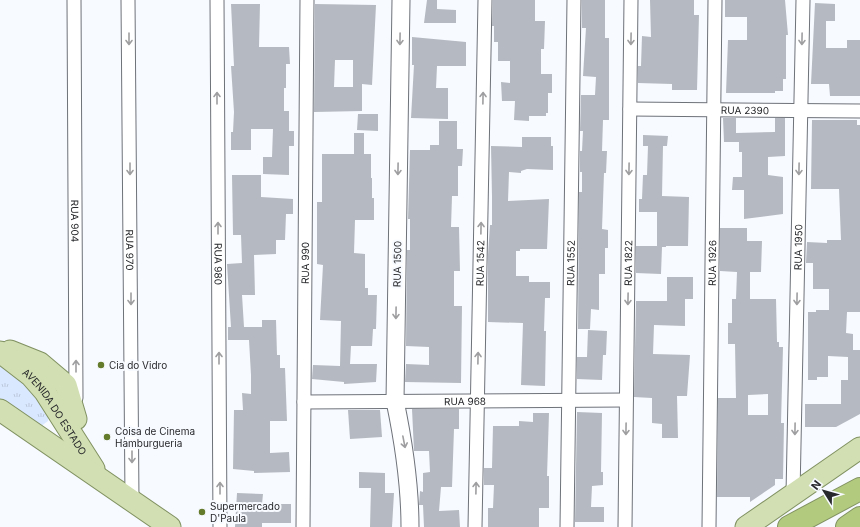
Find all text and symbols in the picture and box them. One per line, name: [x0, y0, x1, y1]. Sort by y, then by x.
one-way arrow: [125, 32, 133, 45]
one-way arrow: [397, 32, 404, 45]
one-way arrow: [627, 32, 635, 45]
one-way arrow: [798, 32, 806, 45]
one-way arrow: [213, 92, 221, 105]
one-way arrow: [479, 92, 487, 105]
street label: RUA 2390: [721, 104, 769, 116]
one-way arrow: [126, 162, 134, 175]
one-way arrow: [395, 162, 402, 175]
one-way arrow: [625, 162, 633, 175]
one-way arrow: [796, 162, 803, 175]
street label: RUA 904: [69, 200, 81, 242]
one-way arrow: [214, 222, 222, 235]
one-way arrow: [477, 222, 484, 235]
street label: RUA 1950: [792, 224, 804, 270]
street label: RUA 970: [124, 229, 136, 271]
street label: RUA 1542: [474, 240, 486, 286]
street label: RUA 1552: [564, 240, 577, 286]
street label: RUA 1822: [622, 240, 634, 286]
street label: RUA 1926: [706, 240, 718, 286]
street label: RUA 1500: [391, 241, 403, 287]
street label: RUA 990: [299, 242, 311, 284]
street label: RUA 980: [212, 243, 225, 285]
one-way arrow: [127, 292, 135, 305]
one-way arrow: [624, 292, 632, 305]
one-way arrow: [793, 292, 801, 305]
one-way arrow: [392, 306, 400, 319]
one-way arrow: [215, 352, 223, 365]
one-way arrow: [474, 352, 482, 365]
place label: Cia do Vidro: [109, 359, 167, 371]
one-way arrow: [72, 360, 80, 373]
marker: Cia do Vidro: [96, 360, 106, 370]
street label: AVENIDA DO ESTADO: [20, 366, 90, 457]
street label: RUA 968: [444, 395, 486, 407]
one-way arrow: [622, 422, 630, 435]
one-way arrow: [791, 422, 798, 435]
place label: Coisa de Cinema Hamburgueria: [115, 425, 195, 449]
marker: Coisa de Cinema Hamburgueria: [102, 432, 112, 442]
one-way arrow: [400, 435, 408, 448]
one-way arrow: [128, 450, 136, 463]
north arrow: [804, 471, 844, 511]
text: N: [808, 477, 824, 493]
one-way arrow: [216, 482, 224, 495]
one-way arrow: [472, 482, 480, 495]
place label: Supermercado D'Paula: [210, 500, 280, 524]
marker: Supermercado D'Paula: [197, 507, 207, 517]

